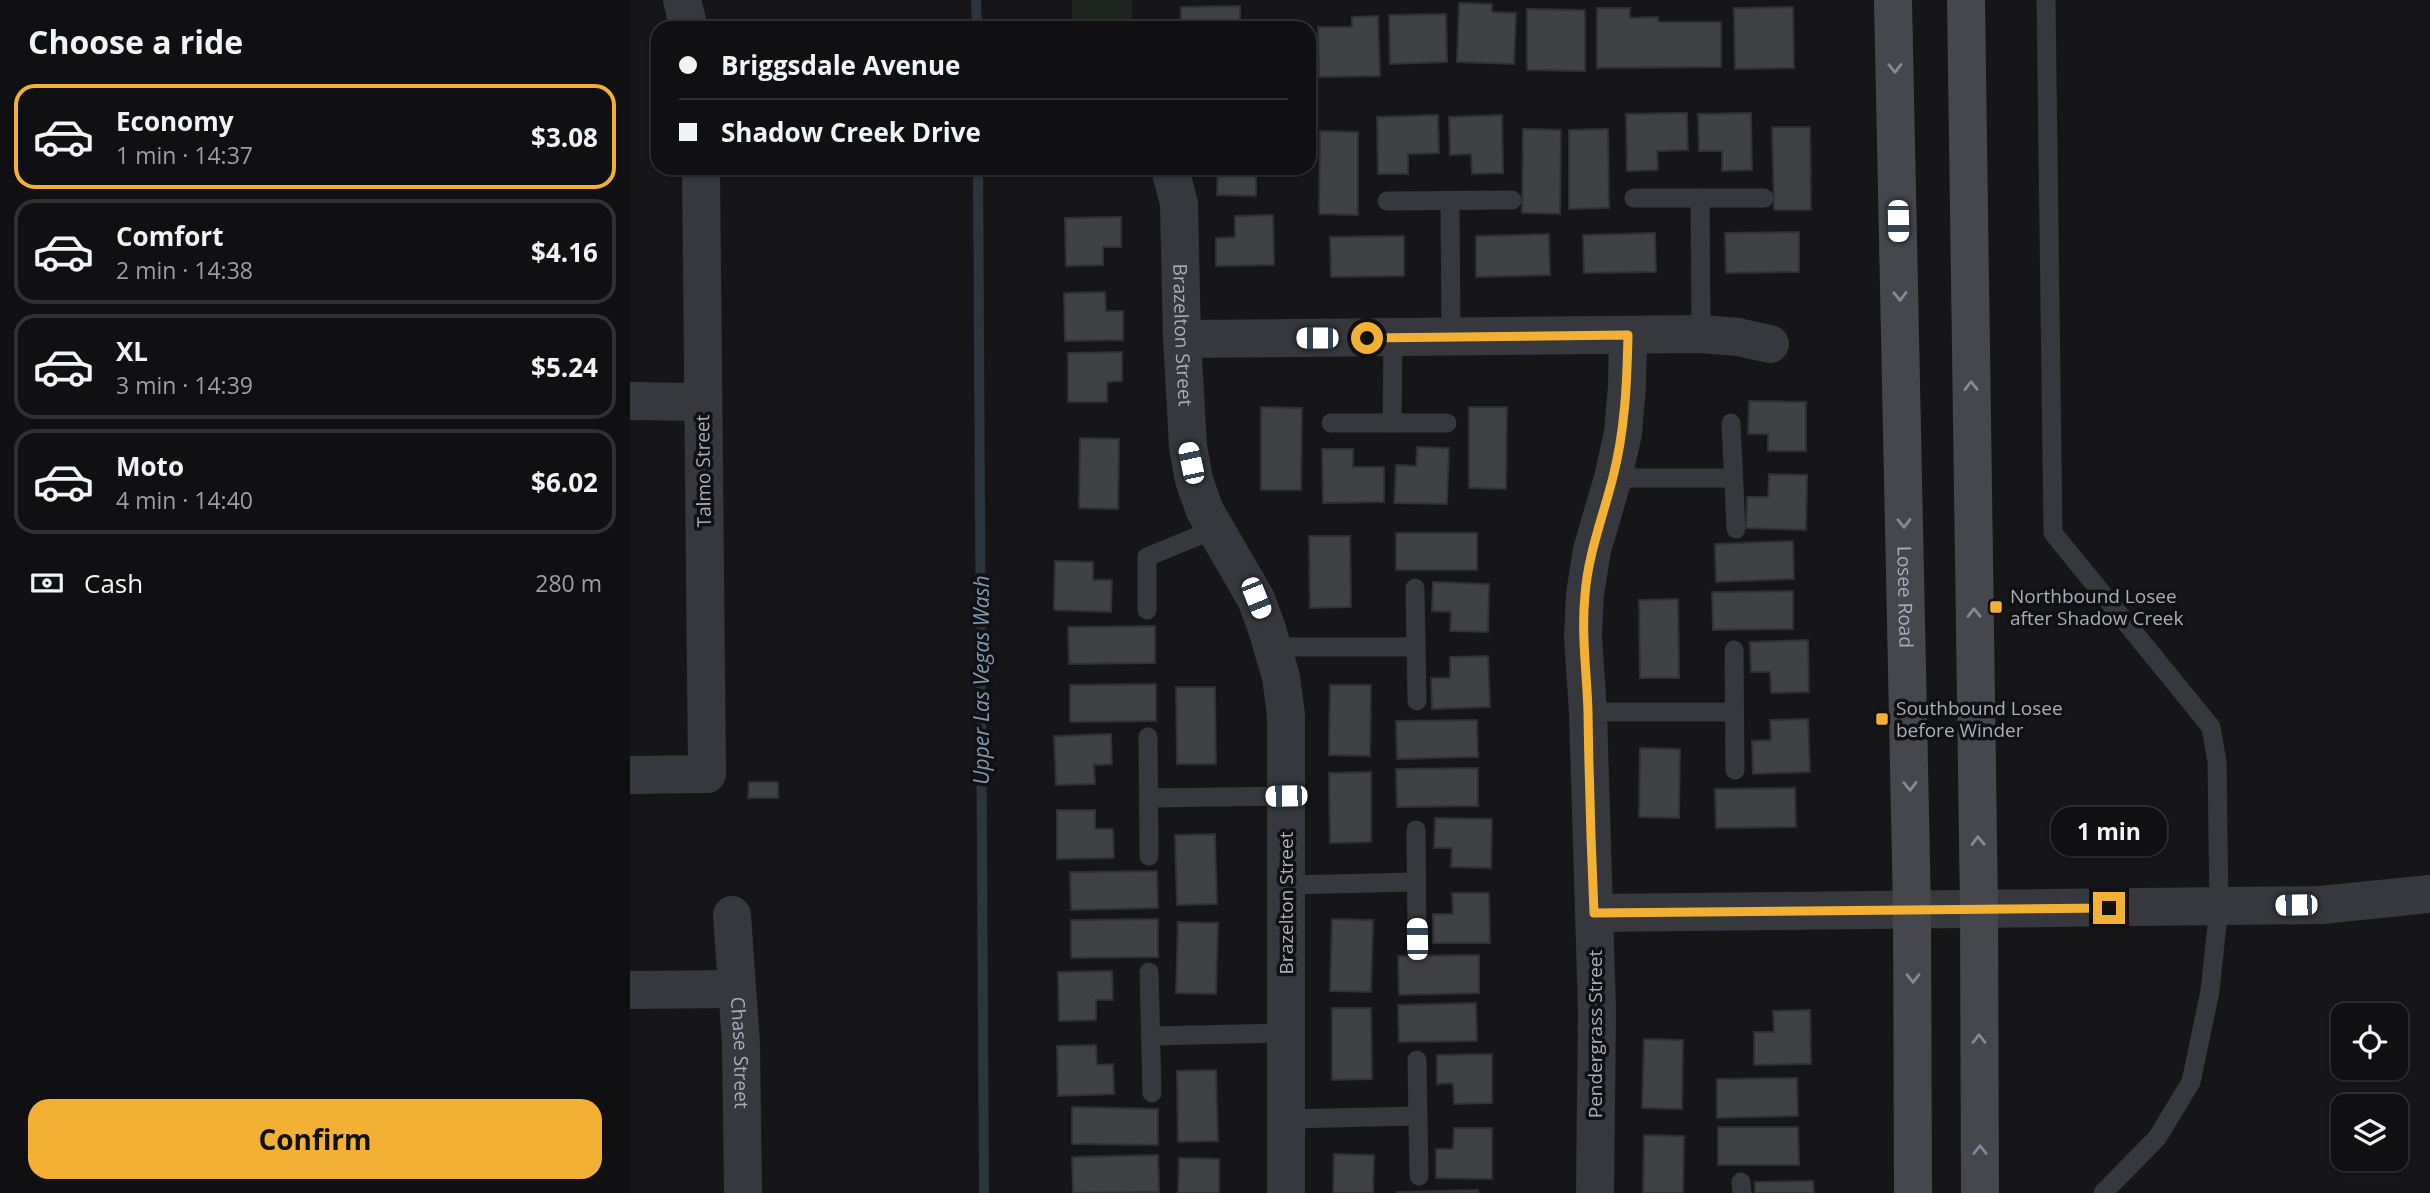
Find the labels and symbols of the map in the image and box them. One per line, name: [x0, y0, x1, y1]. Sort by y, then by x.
one-way arrow: [1887, 63, 1903, 74]
car: [1888, 200, 1909, 242]
street label: Brazelton Street: [1167, 263, 1199, 407]
one-way arrow: [1892, 290, 1907, 301]
route start: [1351, 322, 1383, 354]
car: [1297, 328, 1339, 349]
one-way arrow: [1963, 380, 1979, 391]
street label: Talmo Street: [689, 414, 717, 528]
car: [1177, 440, 1206, 486]
one-way arrow: [1897, 518, 1912, 529]
street label: Losee Road: [1891, 546, 1920, 648]
water label: Upper Las Vegas Wash: [967, 575, 995, 785]
car: [1239, 575, 1274, 621]
place label: Northbound Losee after Shadow Creek: [2010, 583, 2184, 631]
marker: Northbound Losee after Shadow Creek: [1988, 599, 2004, 615]
one-way arrow: [1967, 608, 1982, 619]
place label: Southbound Losee before Winder: [1896, 695, 2063, 743]
marker: Southbound Losee before Winder: [1874, 711, 1890, 727]
one-way arrow: [1902, 781, 1918, 791]
car: [1265, 785, 1308, 807]
callout: 1 min: [2051, 806, 2167, 856]
street label: Brazelton Street: [1273, 831, 1299, 974]
one-way arrow: [1970, 835, 1986, 846]
route end: [2093, 892, 2125, 924]
car: [2275, 894, 2318, 916]
car: [1407, 918, 1428, 960]
street label: Pendergrass Street: [1582, 949, 1608, 1118]
one-way arrow: [1905, 973, 1921, 984]
street label: Chase Street: [725, 996, 755, 1109]
one-way arrow: [1971, 1033, 1987, 1043]
one-way arrow: [1972, 1144, 1988, 1155]

